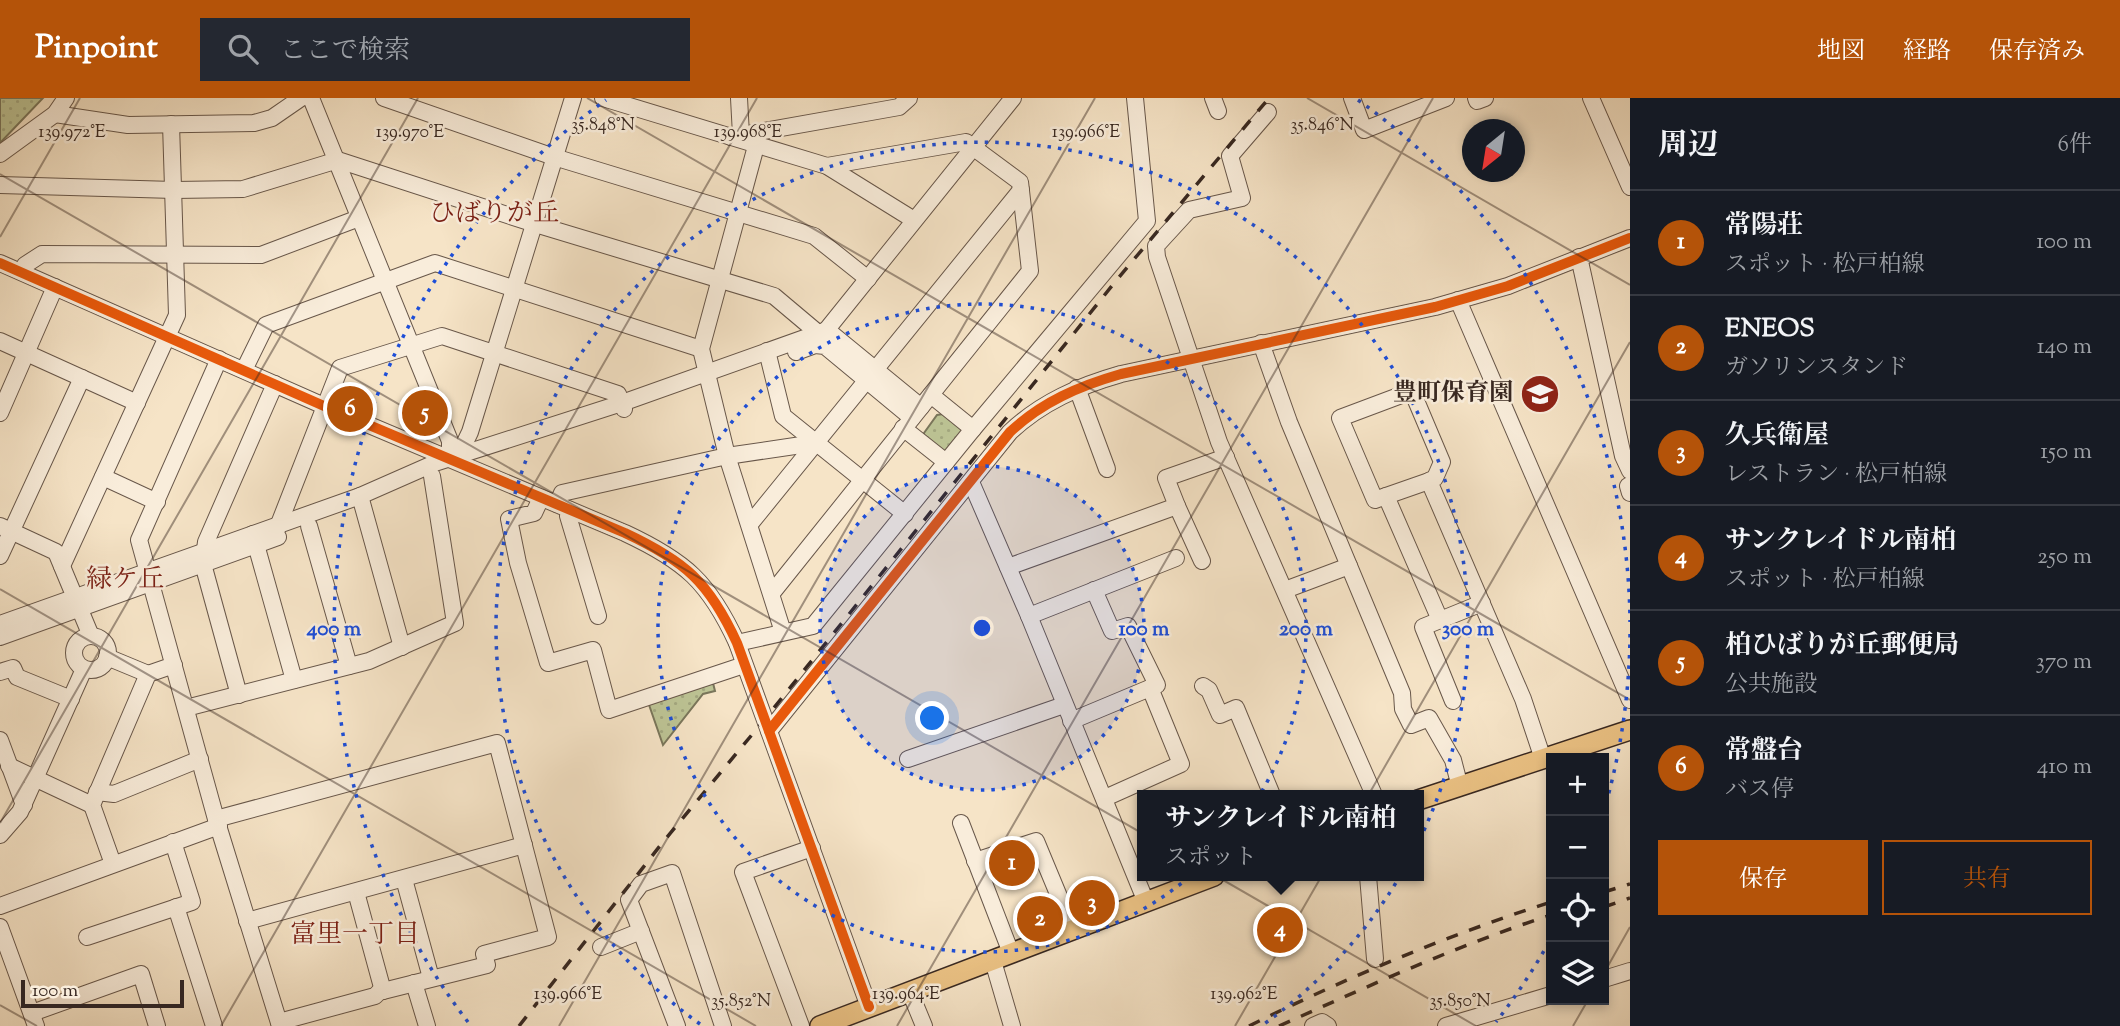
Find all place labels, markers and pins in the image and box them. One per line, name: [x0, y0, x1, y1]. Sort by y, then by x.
school or university icon: 豊町保育園: [1519, 373, 1561, 415]
place label: 豊町保育園: [1393, 377, 1513, 411]
pin: 6: [327, 383, 373, 435]
pin: 5: [402, 387, 448, 439]
centre of rings: [970, 616, 994, 640]
pin: 1: [989, 837, 1035, 889]
pin: 3: [1069, 877, 1115, 929]
pin: 2: [1017, 893, 1063, 945]
pin: 4: [1257, 904, 1303, 956]

